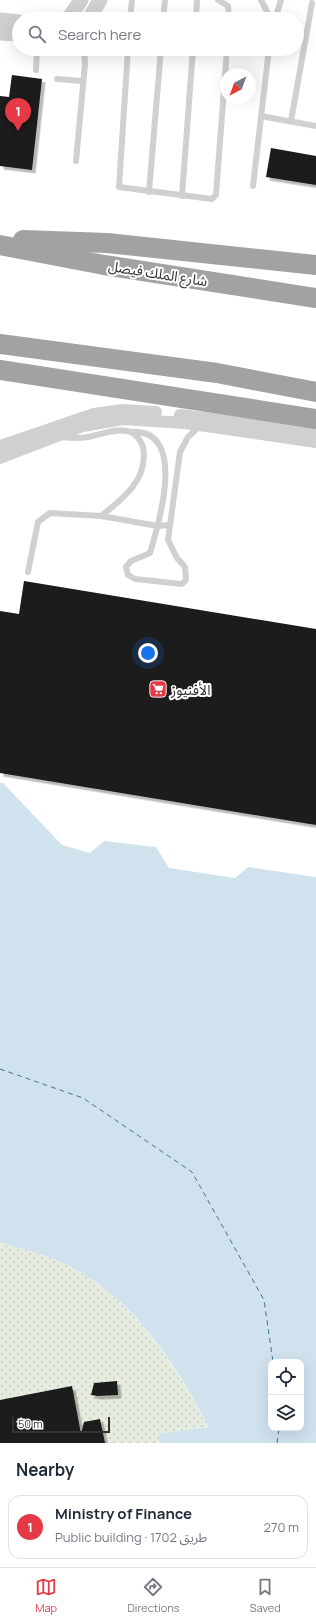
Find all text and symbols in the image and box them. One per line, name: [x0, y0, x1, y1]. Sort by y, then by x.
search box: [12, 12, 304, 56]
icon: search: [26, 23, 48, 45]
text: Search here: [58, 24, 141, 45]
north arrow: [220, 68, 256, 104]
pin: 1: [5, 98, 31, 131]
street label: شارع الملك فيصل: [107, 256, 209, 292]
your location: [138, 643, 158, 663]
supermarket icon: الأفنيوز: [148, 679, 168, 699]
place label: الأفنيوز: [170, 680, 211, 699]
map controls: [268, 1359, 304, 1431]
button: locate: [268, 1359, 304, 1395]
button: layers: [268, 1395, 304, 1431]
scale bar: [12, 1415, 110, 1434]
text: 50 m: [18, 1416, 43, 1431]
text: Nearby: [16, 1458, 74, 1481]
text: Ministry of Finance: [55, 1503, 192, 1524]
text: 1: [27, 1518, 33, 1536]
text: 270 m: [264, 1518, 299, 1536]
text: Public building · طريق 1702: [55, 1528, 207, 1546]
tab: Map: [35, 1576, 57, 1615]
tab: Directions: [127, 1576, 180, 1615]
tab: Saved: [250, 1576, 281, 1615]

